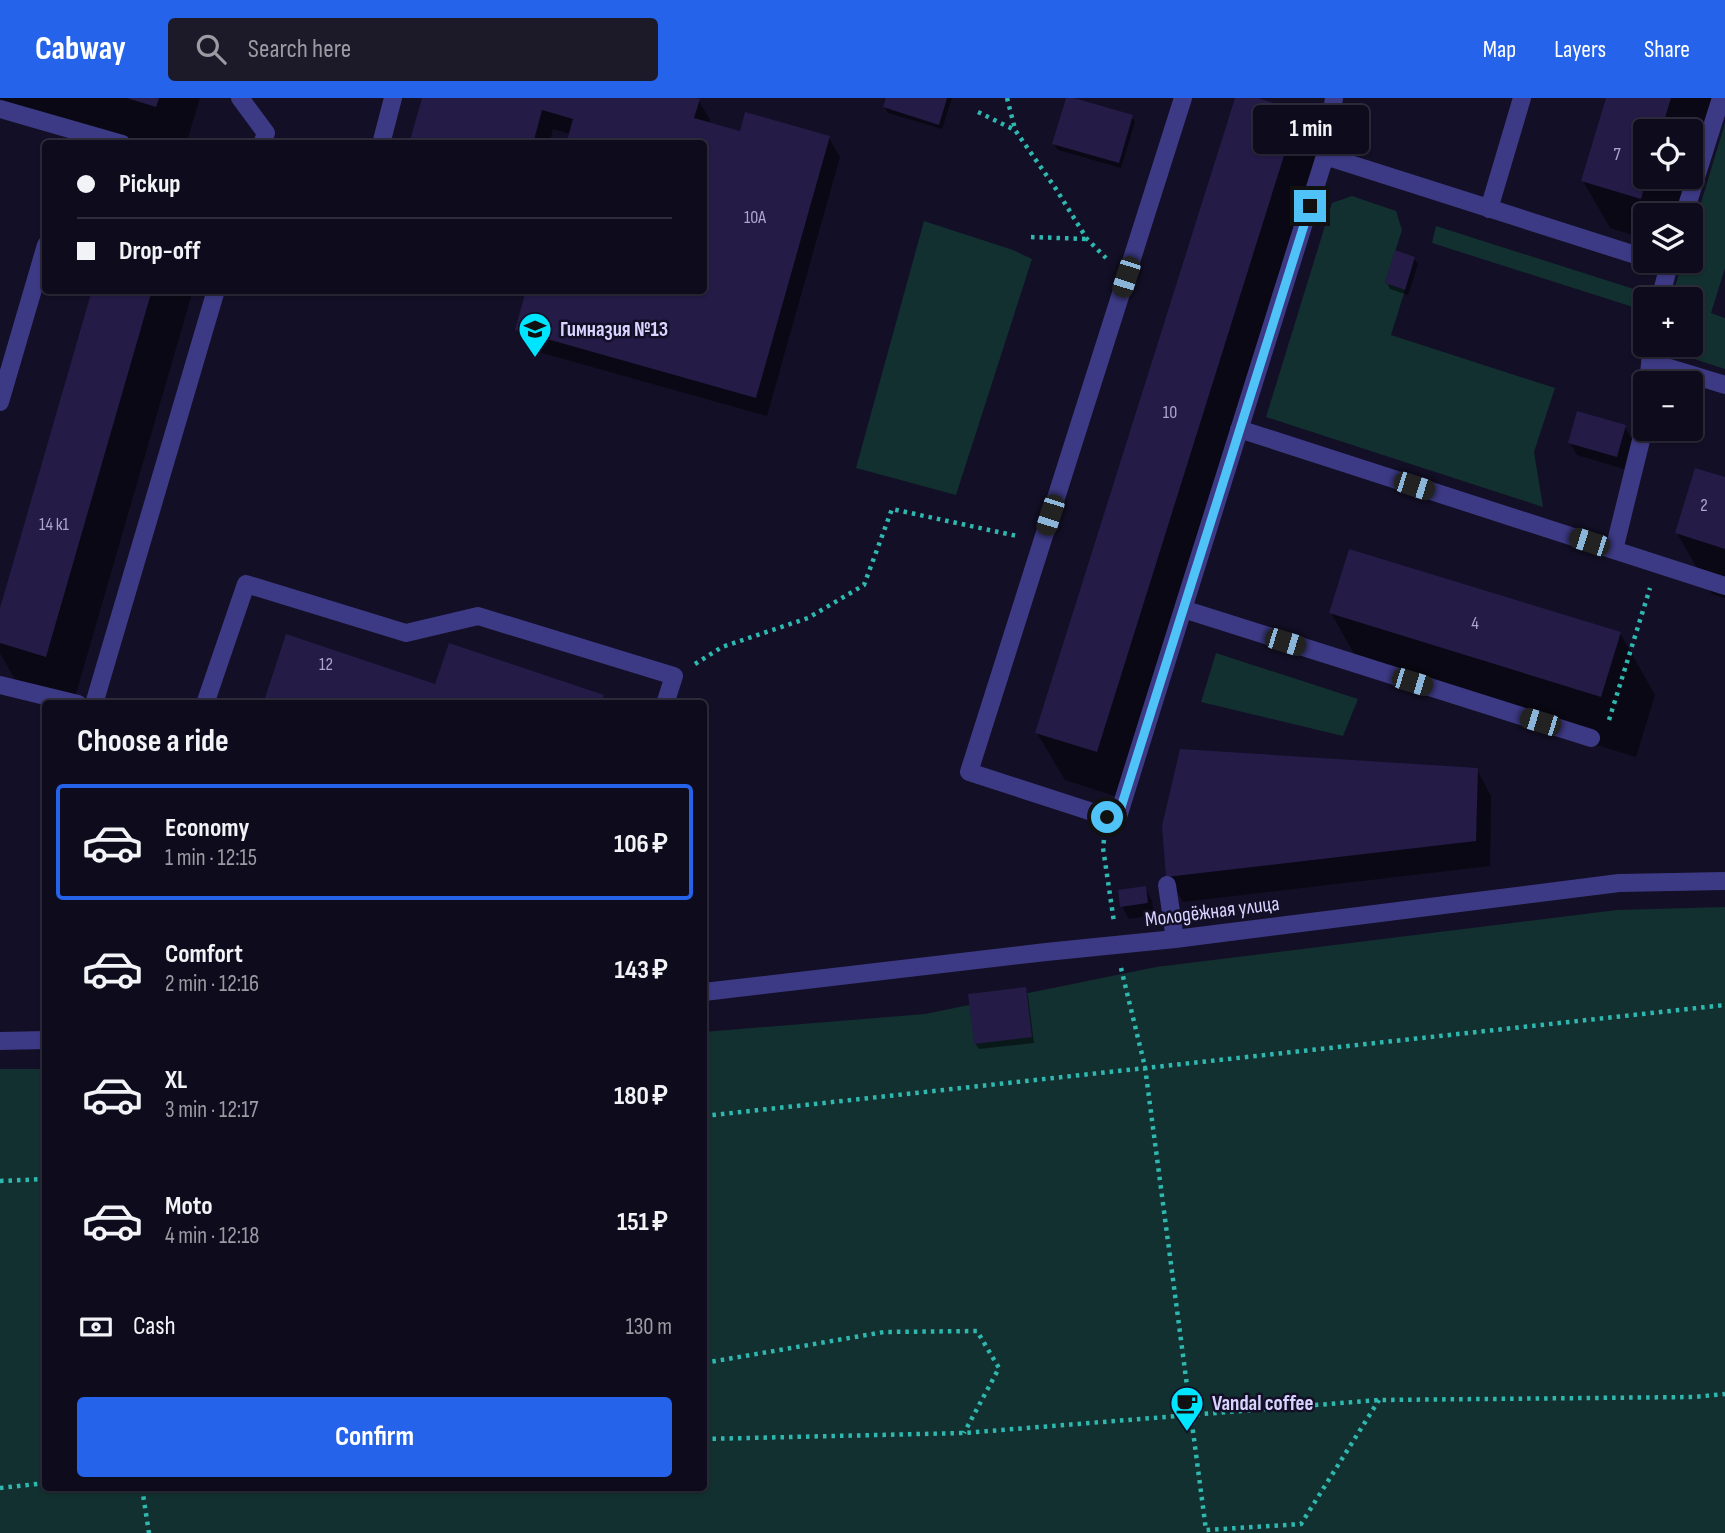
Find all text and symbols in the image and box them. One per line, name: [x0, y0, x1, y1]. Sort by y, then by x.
search box: [168, 18, 658, 81]
text: Cabway: [35, 29, 126, 69]
icon: search: [192, 30, 230, 68]
text: Search here: [248, 34, 351, 65]
text: Map: [1483, 35, 1516, 64]
text: Layers: [1554, 35, 1606, 64]
text: Share: [1644, 35, 1690, 64]
callout: 1 min: [1252, 105, 1368, 154]
text: 1 min: [1290, 115, 1332, 143]
map controls: [1633, 119, 1703, 441]
button: locate: [1633, 119, 1703, 189]
house number: 7: [1613, 144, 1621, 165]
text: Pickup: [119, 169, 181, 200]
route end: [1294, 190, 1326, 222]
button: layers: [1633, 203, 1703, 273]
house number: 10А: [744, 207, 766, 228]
text: Drop-off: [119, 236, 200, 267]
car: [1110, 254, 1143, 300]
button: +: [1633, 287, 1703, 357]
school or university icon: Гимназия №13: [516, 310, 554, 359]
place label: Гимназия №13: [560, 317, 668, 342]
button: −: [1633, 371, 1703, 441]
house number: 10: [1163, 402, 1177, 423]
car: [1391, 470, 1438, 502]
car: [1034, 492, 1067, 538]
house number: 2: [1700, 495, 1708, 516]
house number: 14 к1: [39, 514, 70, 535]
car: [1566, 526, 1613, 558]
house number: 4: [1471, 613, 1479, 634]
car: [1262, 626, 1309, 658]
house number: 12: [319, 654, 333, 675]
car: [1389, 666, 1436, 698]
car: [1517, 706, 1564, 738]
text: Choose a ride: [77, 722, 229, 761]
route start: [1091, 801, 1123, 833]
icon: car: [81, 811, 144, 874]
text: Economy: [165, 813, 249, 844]
text: 106 ₽: [614, 829, 668, 860]
text: 1 min · 12:15: [165, 844, 257, 872]
street label: Молодёжная улица: [1143, 891, 1281, 932]
icon: car: [81, 937, 144, 1000]
text: Comfort: [165, 939, 243, 970]
text: 143 ₽: [615, 955, 668, 986]
text: 2 min · 12:16: [165, 970, 259, 998]
icon: car: [81, 1063, 144, 1126]
text: XL: [165, 1065, 187, 1096]
text: 180 ₽: [614, 1081, 668, 1112]
text: 3 min · 12:17: [165, 1096, 258, 1124]
icon: car: [81, 1189, 144, 1252]
text: Moto: [165, 1191, 213, 1222]
text: 151 ₽: [617, 1207, 668, 1238]
text: 4 min · 12:18: [165, 1222, 259, 1250]
icon: cash: [77, 1308, 115, 1346]
text: Cash: [133, 1311, 176, 1342]
text: 130 m: [626, 1313, 672, 1341]
cafe icon: Vandal coffee: [1168, 1384, 1206, 1433]
place label: Vandal coffee: [1212, 1391, 1314, 1416]
button: Confirm: [77, 1397, 672, 1477]

